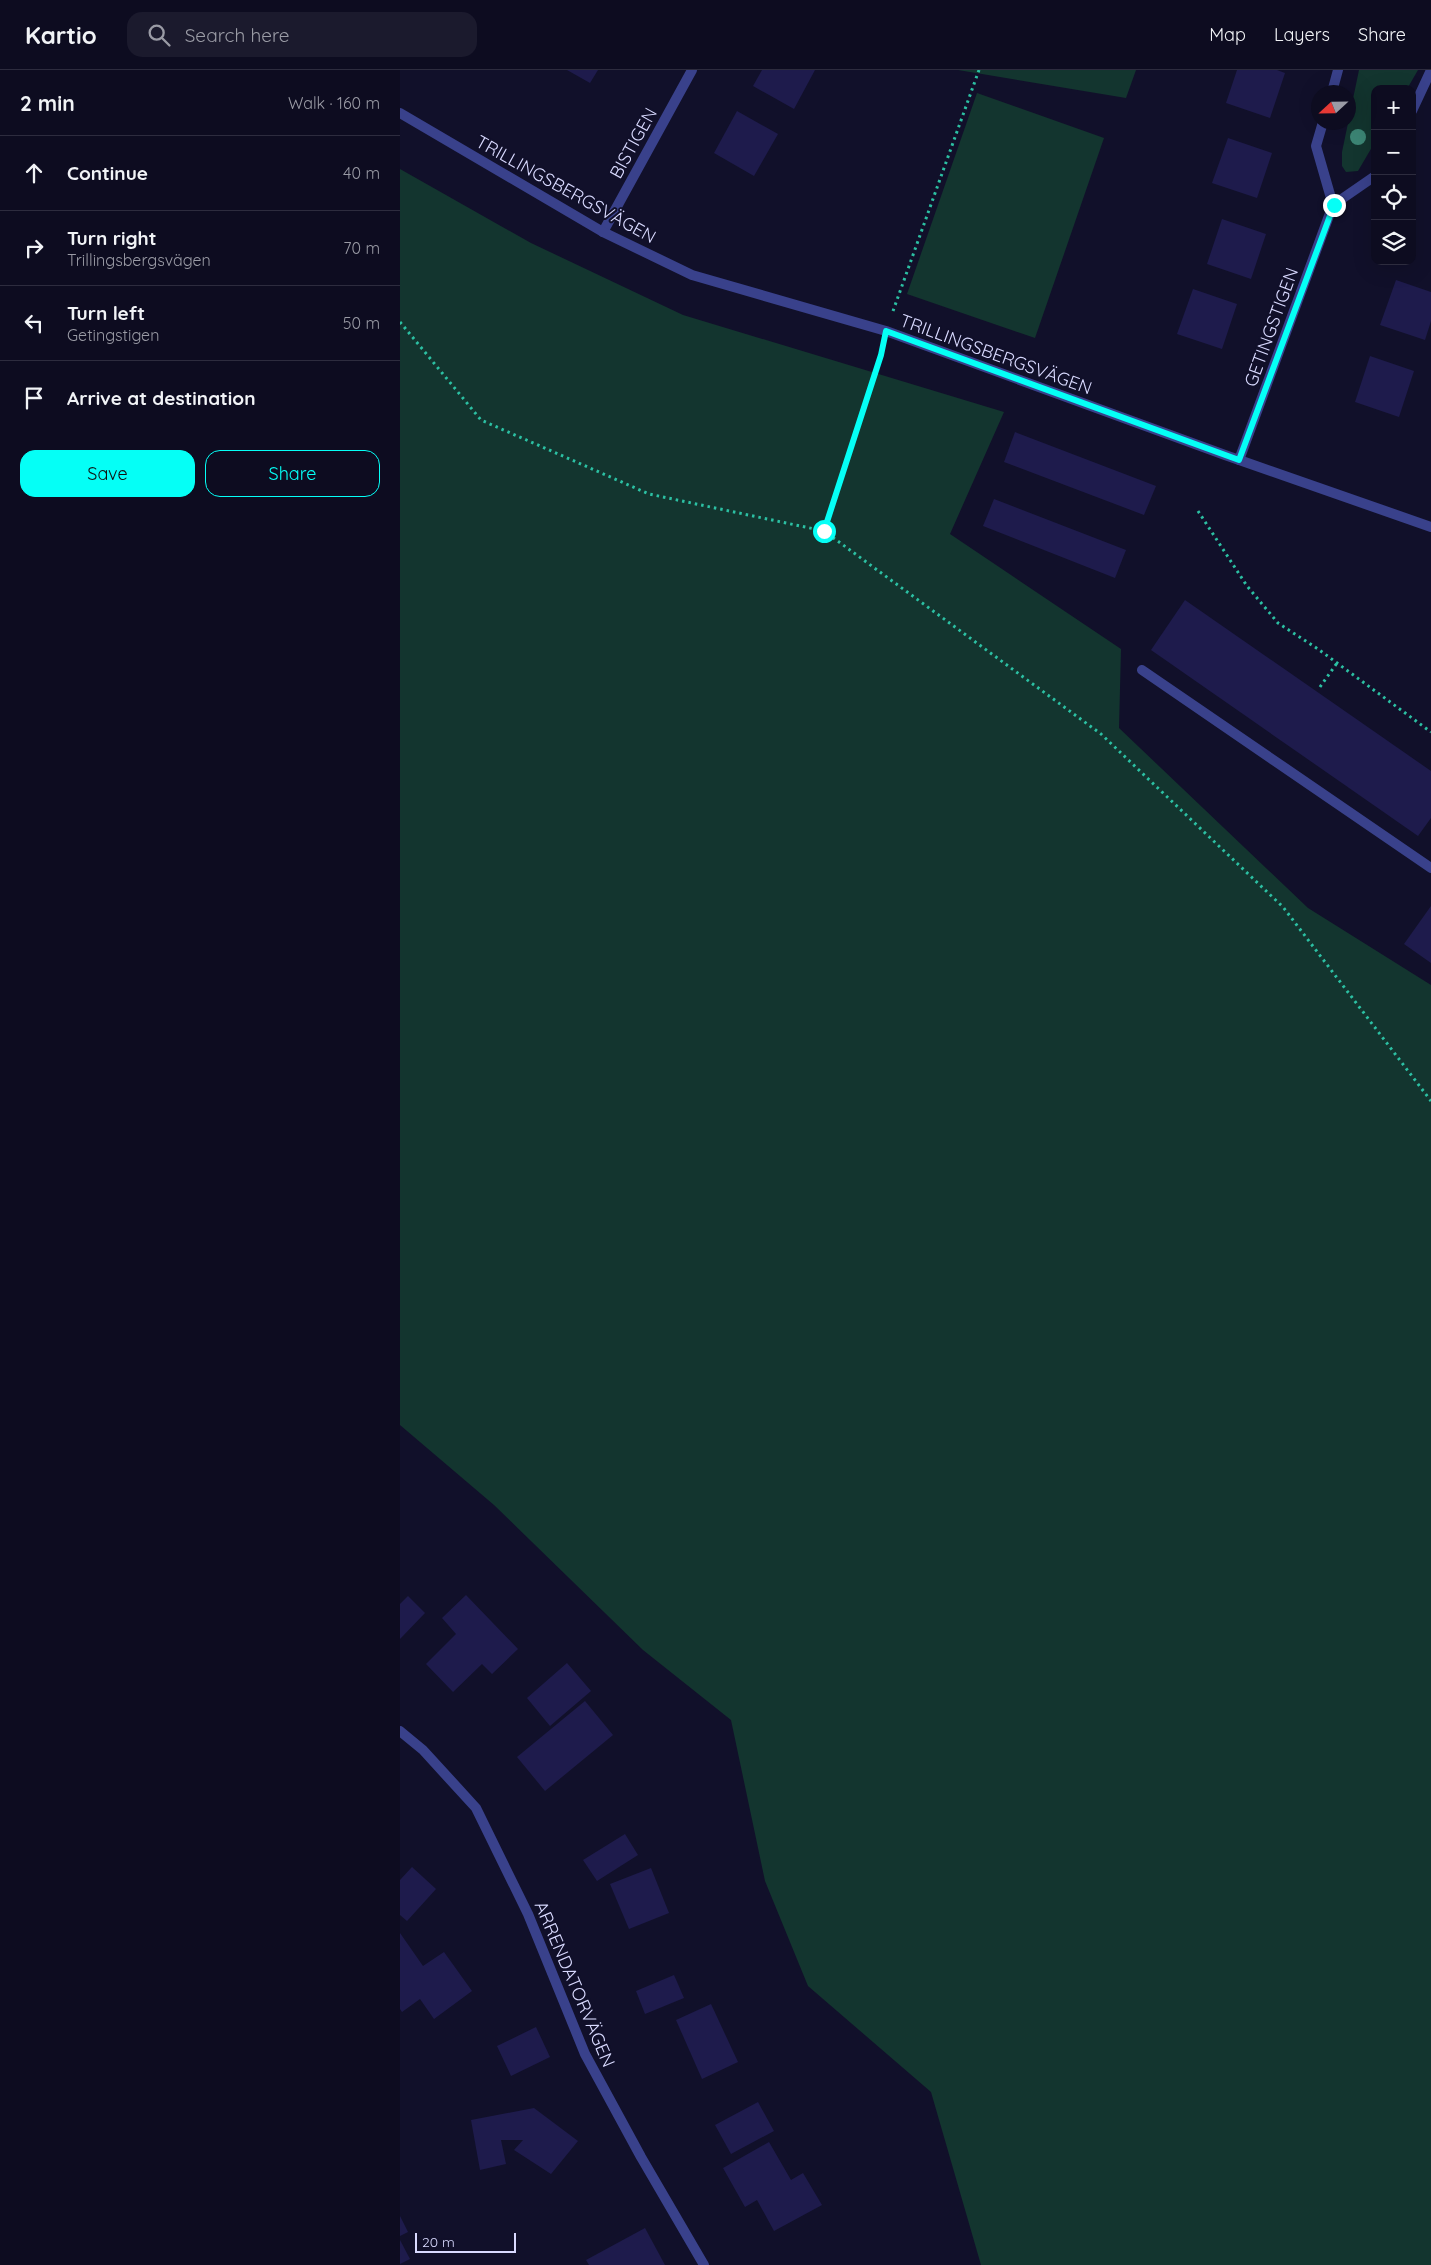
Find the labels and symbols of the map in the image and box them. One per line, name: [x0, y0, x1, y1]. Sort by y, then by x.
north arrow: [1311, 85, 1356, 130]
street label: BISTIGEN: [604, 104, 662, 182]
street label: TRILLINGSBERGSVÄGEN: [472, 130, 660, 248]
route end: [1323, 194, 1346, 217]
street label: GETINGSTIGEN: [1239, 264, 1303, 390]
street label: TRILLINGSBERGSVÄGEN: [897, 309, 1095, 399]
route start: [813, 520, 836, 543]
street label: ARRENDATORVÄGEN: [530, 1897, 620, 2071]
scale bar: [415, 2230, 516, 2253]

